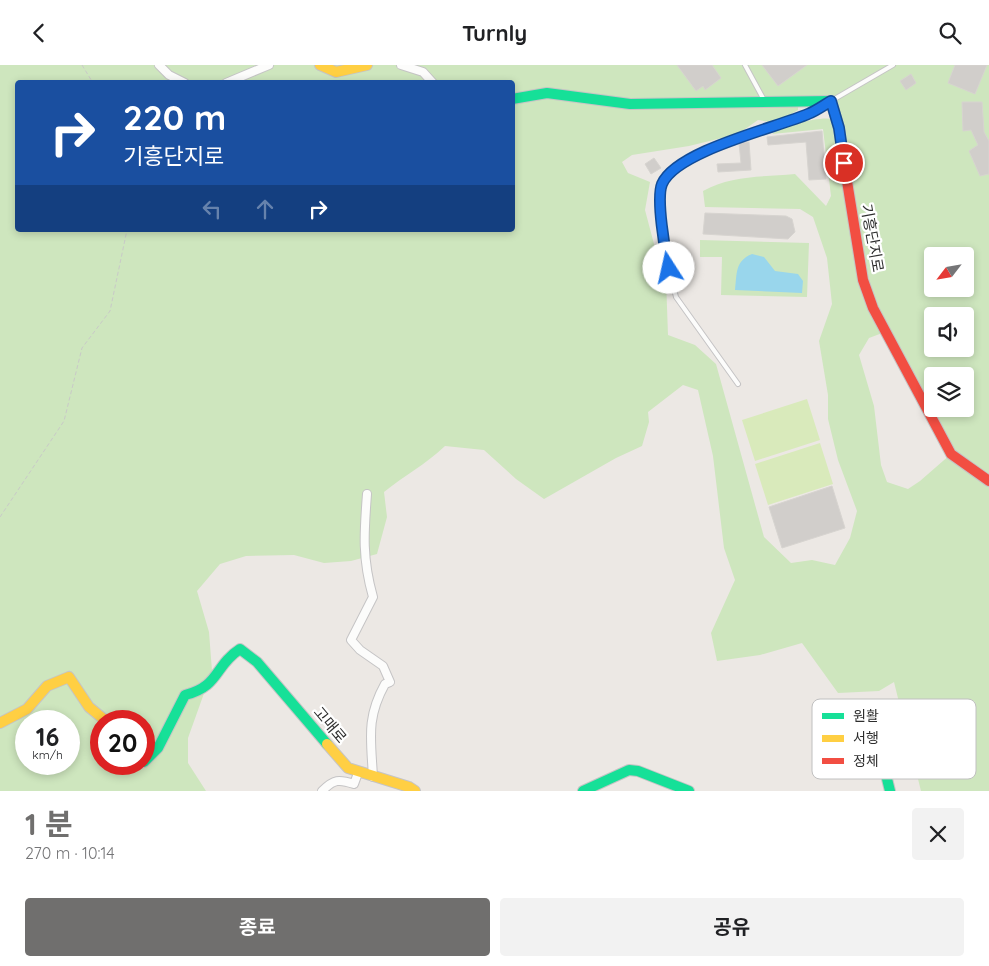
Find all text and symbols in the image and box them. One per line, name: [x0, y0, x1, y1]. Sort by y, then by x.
icon: back: [25, 19, 53, 47]
text: Turnly: [462, 19, 527, 47]
icon: search: [936, 19, 964, 47]
text: 220 m: [123, 95, 226, 139]
icon: right: [40, 100, 105, 165]
text: 기흥단지로: [123, 142, 224, 170]
pin: [823, 142, 865, 184]
icon: arrive: [830, 149, 858, 177]
icon: left: [198, 195, 226, 223]
icon: ahead: [251, 195, 279, 223]
icon: right: [304, 195, 332, 223]
street label: 기흥단지로: [857, 202, 888, 274]
position arrow: [642, 241, 694, 293]
north arrow: [924, 247, 974, 297]
map controls: [924, 247, 974, 417]
button: sound: [924, 307, 974, 357]
button: layers: [924, 367, 974, 417]
legend: [812, 699, 976, 779]
street label: 고매로: [310, 703, 351, 747]
text: 원활: [853, 707, 879, 725]
speed limit sign: 20: [90, 710, 155, 775]
text: 16: [36, 721, 59, 752]
text: 서행: [853, 729, 879, 747]
text: km/h: [32, 747, 63, 762]
text: 정체: [853, 752, 879, 770]
text: 1 분: [25, 805, 73, 843]
button: close: [912, 808, 964, 860]
text: 270 m · 10:14: [25, 843, 115, 863]
button: 종료: [25, 898, 490, 956]
button: 공유: [500, 898, 964, 956]

